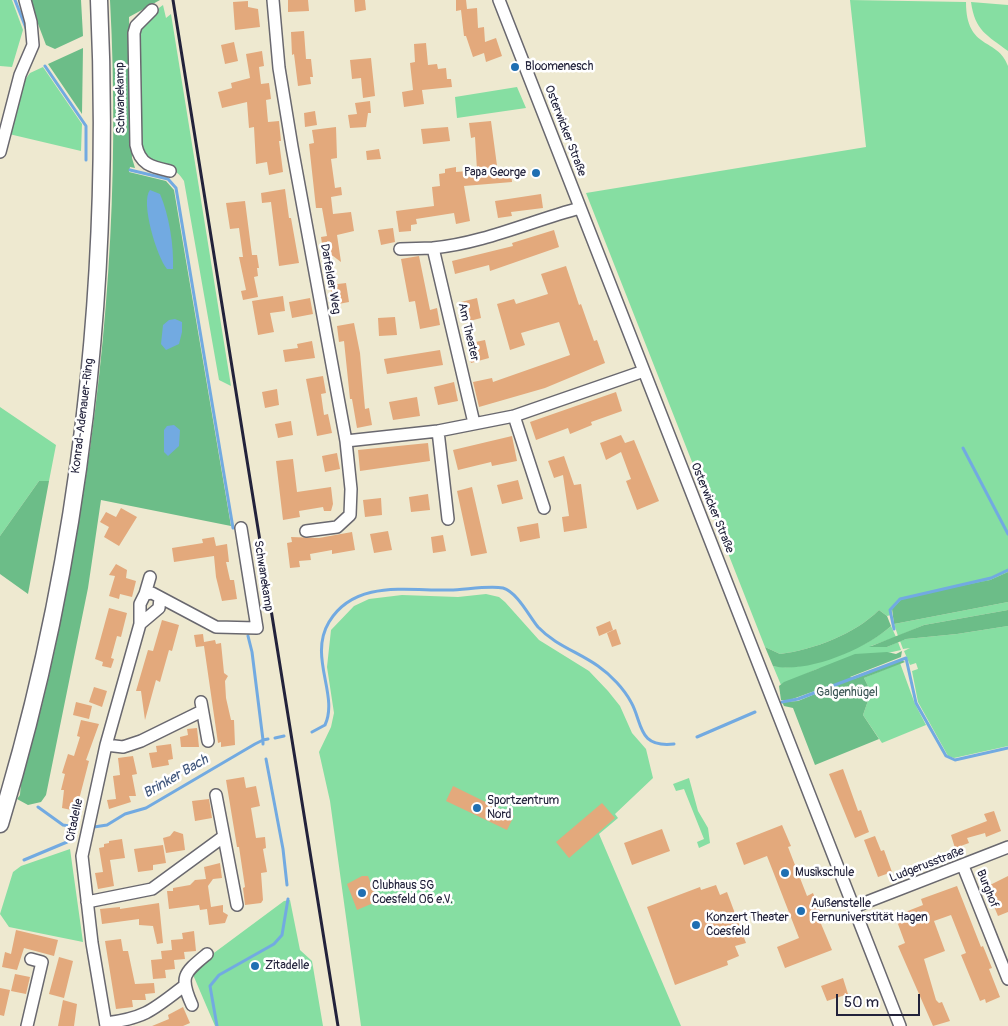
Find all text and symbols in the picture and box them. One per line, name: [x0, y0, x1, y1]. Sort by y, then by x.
place label: Bloomenesch: [525, 60, 593, 74]
marker: Bloomenesch: [509, 61, 521, 73]
street label: Schwanekamp: [113, 62, 129, 134]
street label: Osterwicker Straße: [541, 83, 589, 179]
place label: Papa George: [464, 166, 526, 180]
marker: Papa George: [530, 167, 542, 179]
street label: Darfelder Weg: [317, 243, 343, 315]
street label: Am Theater: [454, 302, 482, 362]
street label: Konrad-Adenauer-Ring: [69, 358, 97, 474]
street label: Osterwicker Straße: [687, 461, 737, 555]
street label: Schwanekamp: [250, 539, 276, 613]
park label: Galgenhügel: [816, 686, 878, 700]
water label: Brinker Bach: [141, 752, 211, 802]
place label: Sportzentrum Nord: [487, 794, 559, 822]
street label: Citadelle: [63, 797, 87, 843]
marker: Sportzentrum Nord: [471, 802, 483, 814]
street label: Ludgerusstraße: [888, 844, 966, 886]
place label: Musikschule: [795, 866, 854, 880]
marker: Musikschule: [779, 867, 791, 879]
street label: Burghof: [973, 868, 1001, 910]
place label: Clubhaus SG Coesfeld 06 e.V.: [372, 879, 453, 907]
marker: Clubhaus SG Coesfeld 06 e.V.: [356, 887, 368, 899]
place label: Außenstelle Fernuniverstität Hagen: [811, 897, 928, 925]
marker: Außenstelle Fernuniverstität Hagen: [795, 905, 807, 917]
place label: Konzert Theater Coesfeld: [706, 911, 789, 939]
marker: Konzert Theater Coesfeld: [690, 919, 702, 931]
place label: Zitadelle: [265, 959, 309, 973]
marker: Zitadelle: [249, 960, 261, 972]
scale bar: [838, 984, 922, 1016]
text: 50 m: [844, 993, 879, 1012]

